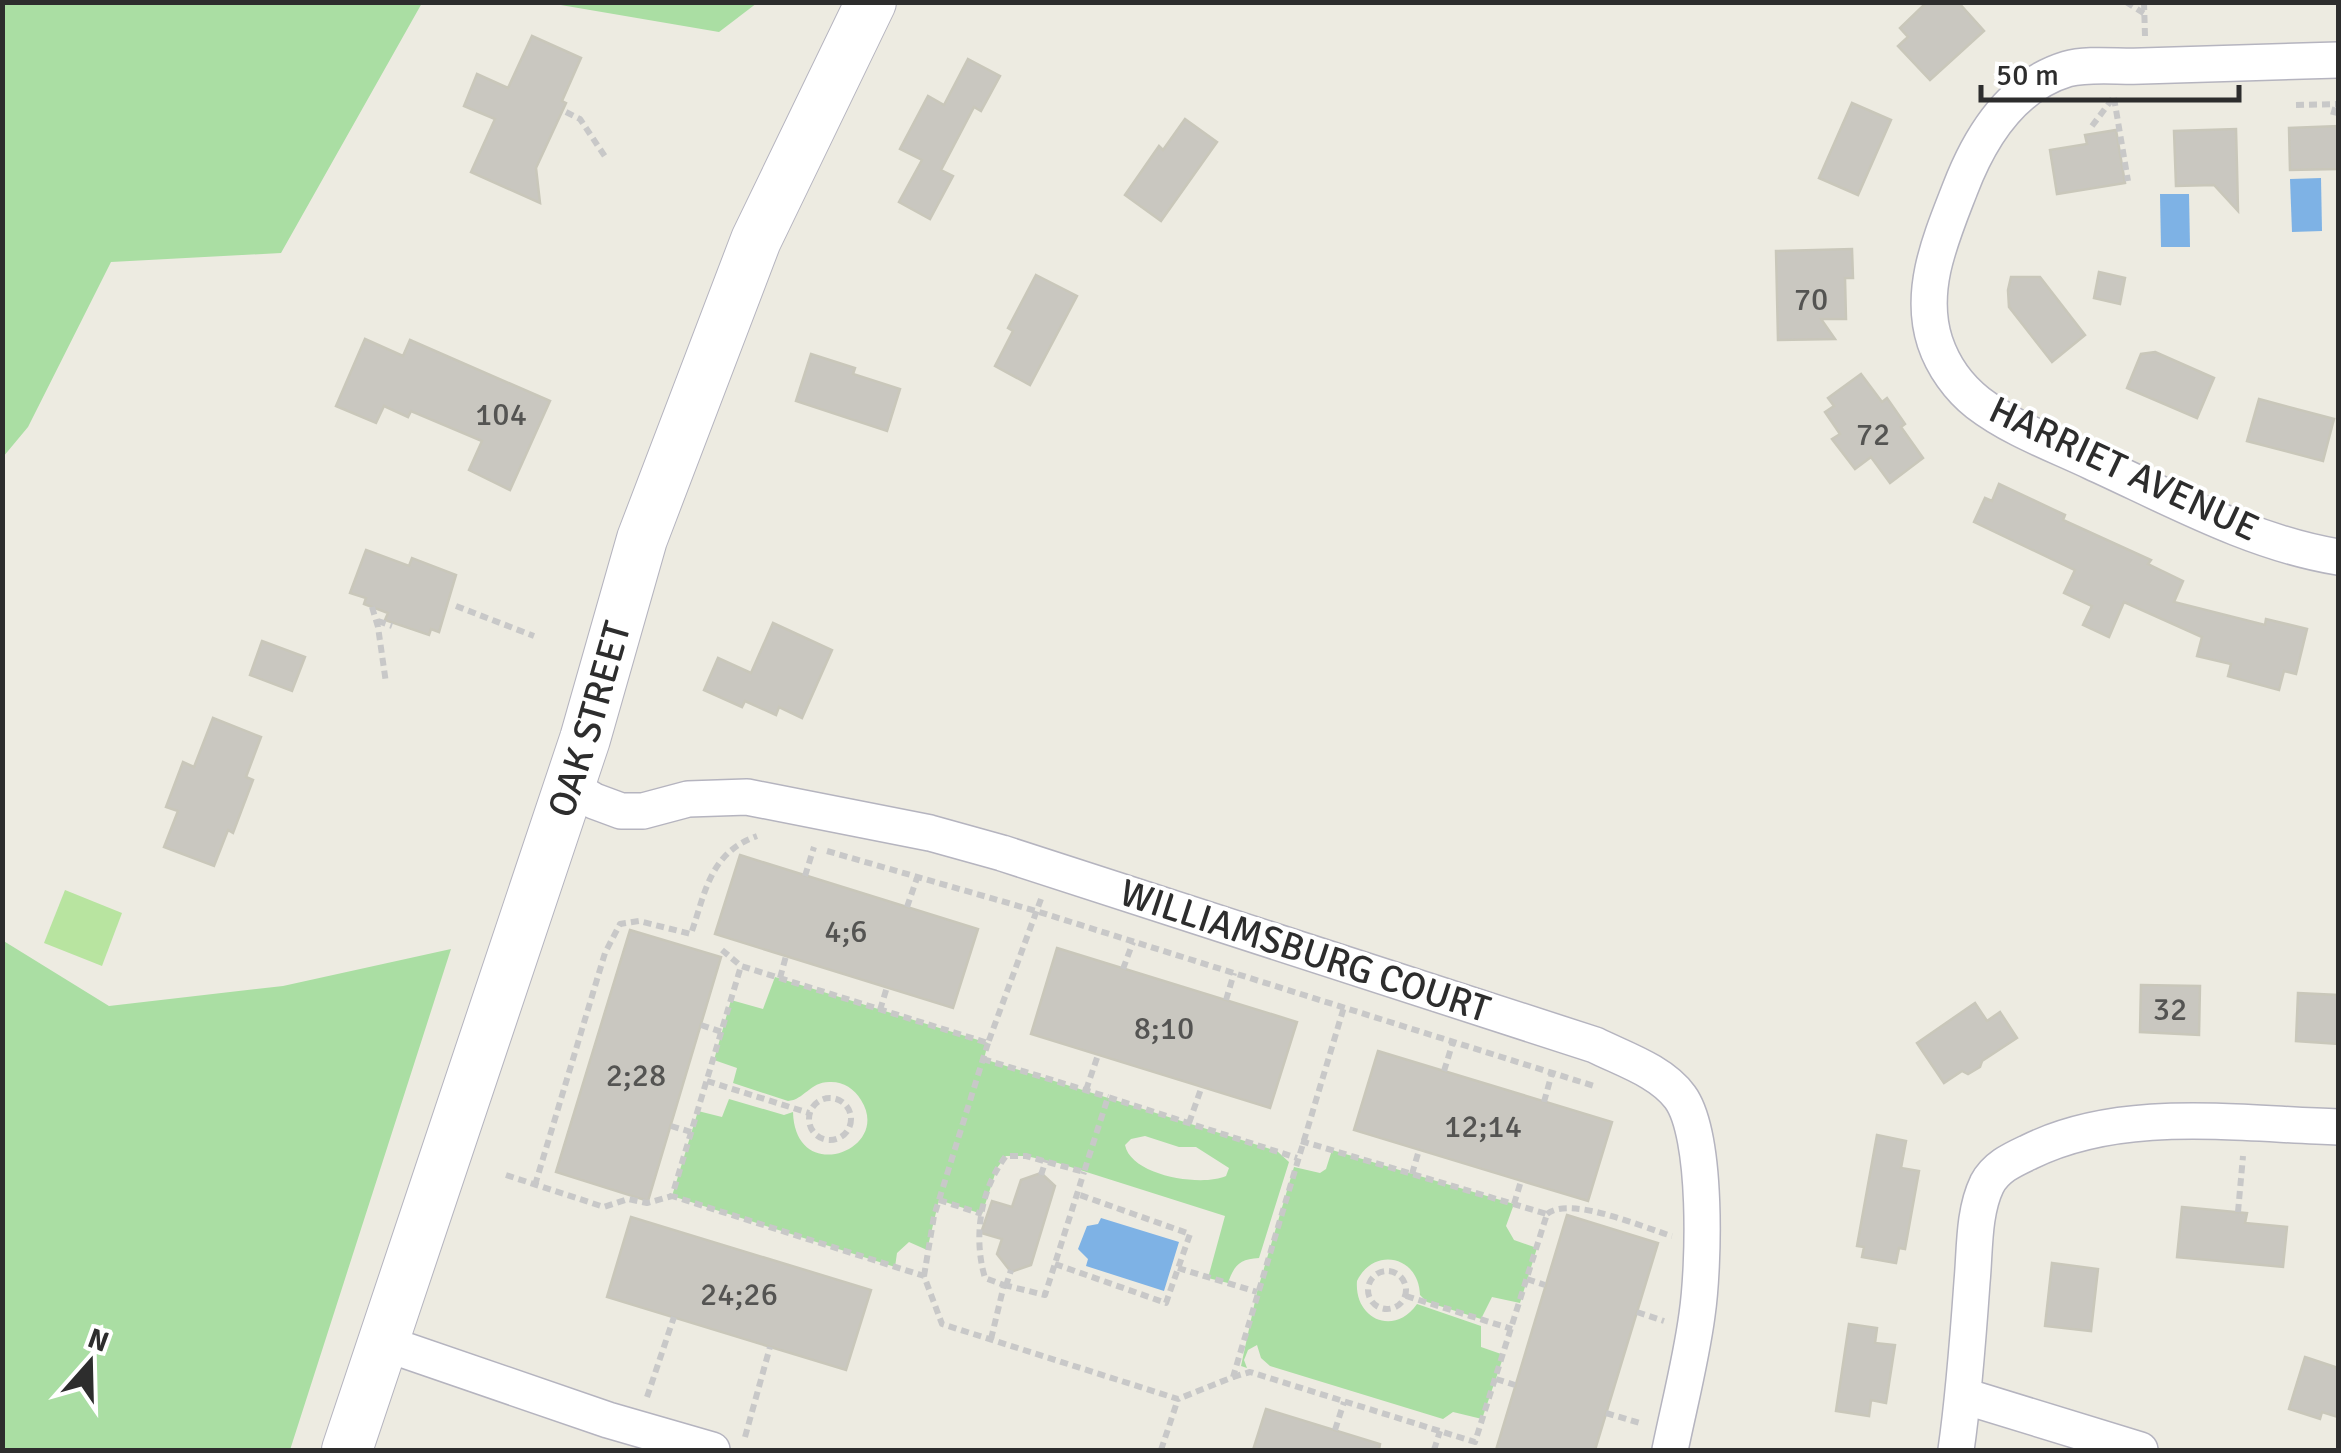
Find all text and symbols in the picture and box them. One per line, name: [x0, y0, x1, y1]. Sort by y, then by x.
scale bar: [1981, 40, 2238, 102]
text: 50 m: [1996, 57, 2059, 94]
house number: 70: [1794, 280, 1828, 319]
street label: HARRIET AVENUE: [1982, 386, 2266, 552]
house number: 104: [475, 395, 527, 434]
house number: 72: [1856, 415, 1890, 454]
street label: OAK STREET: [537, 616, 641, 823]
street label: WILLIAMSBURG COURT: [1114, 869, 1496, 1033]
house number: 4;6: [824, 912, 868, 951]
house number: 32: [2153, 990, 2187, 1029]
house number: 8;10: [1134, 1009, 1194, 1048]
house number: 2;28: [606, 1056, 666, 1095]
house number: 12;14: [1444, 1107, 1522, 1146]
house number: 24;26: [700, 1275, 778, 1314]
north arrow: [40, 1313, 140, 1413]
text: N: [83, 1321, 113, 1360]

